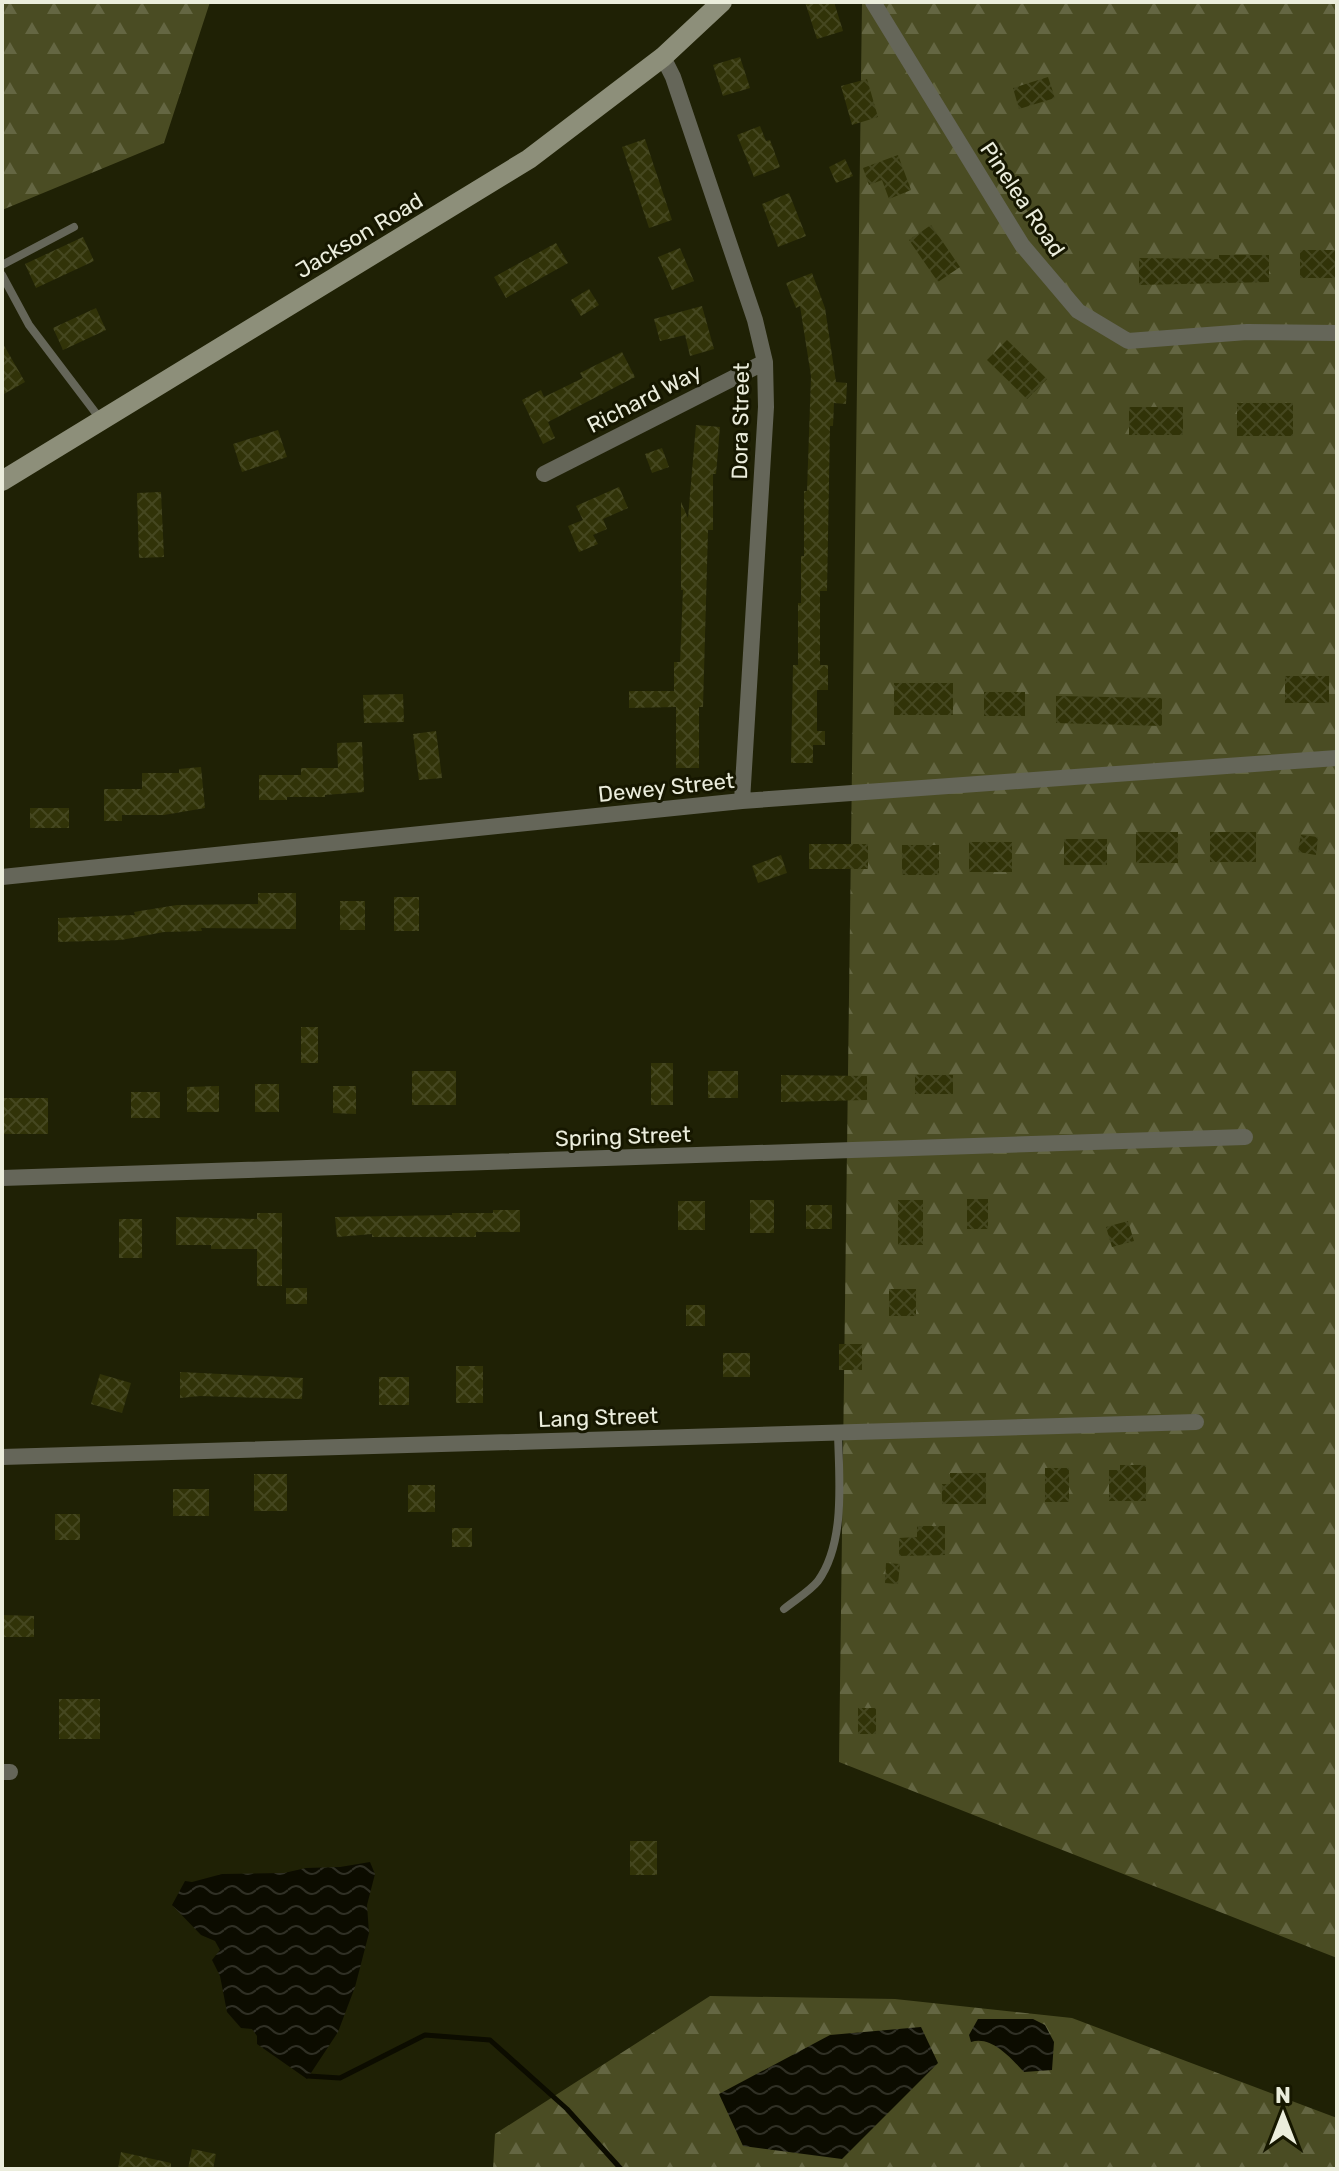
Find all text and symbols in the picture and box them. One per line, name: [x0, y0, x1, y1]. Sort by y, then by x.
street label: Pinelea Road: [974, 137, 1071, 262]
street label: Jackson Road: [291, 187, 428, 284]
street label: Richard Way: [582, 358, 706, 439]
street label: Dora Street: [726, 362, 755, 480]
street label: Dewey Street: [597, 767, 736, 808]
street label: Spring Street: [555, 1121, 692, 1152]
street label: Lang Street: [538, 1402, 659, 1433]
north arrow: [1243, 2075, 1323, 2155]
text: N: [1275, 2082, 1291, 2109]

